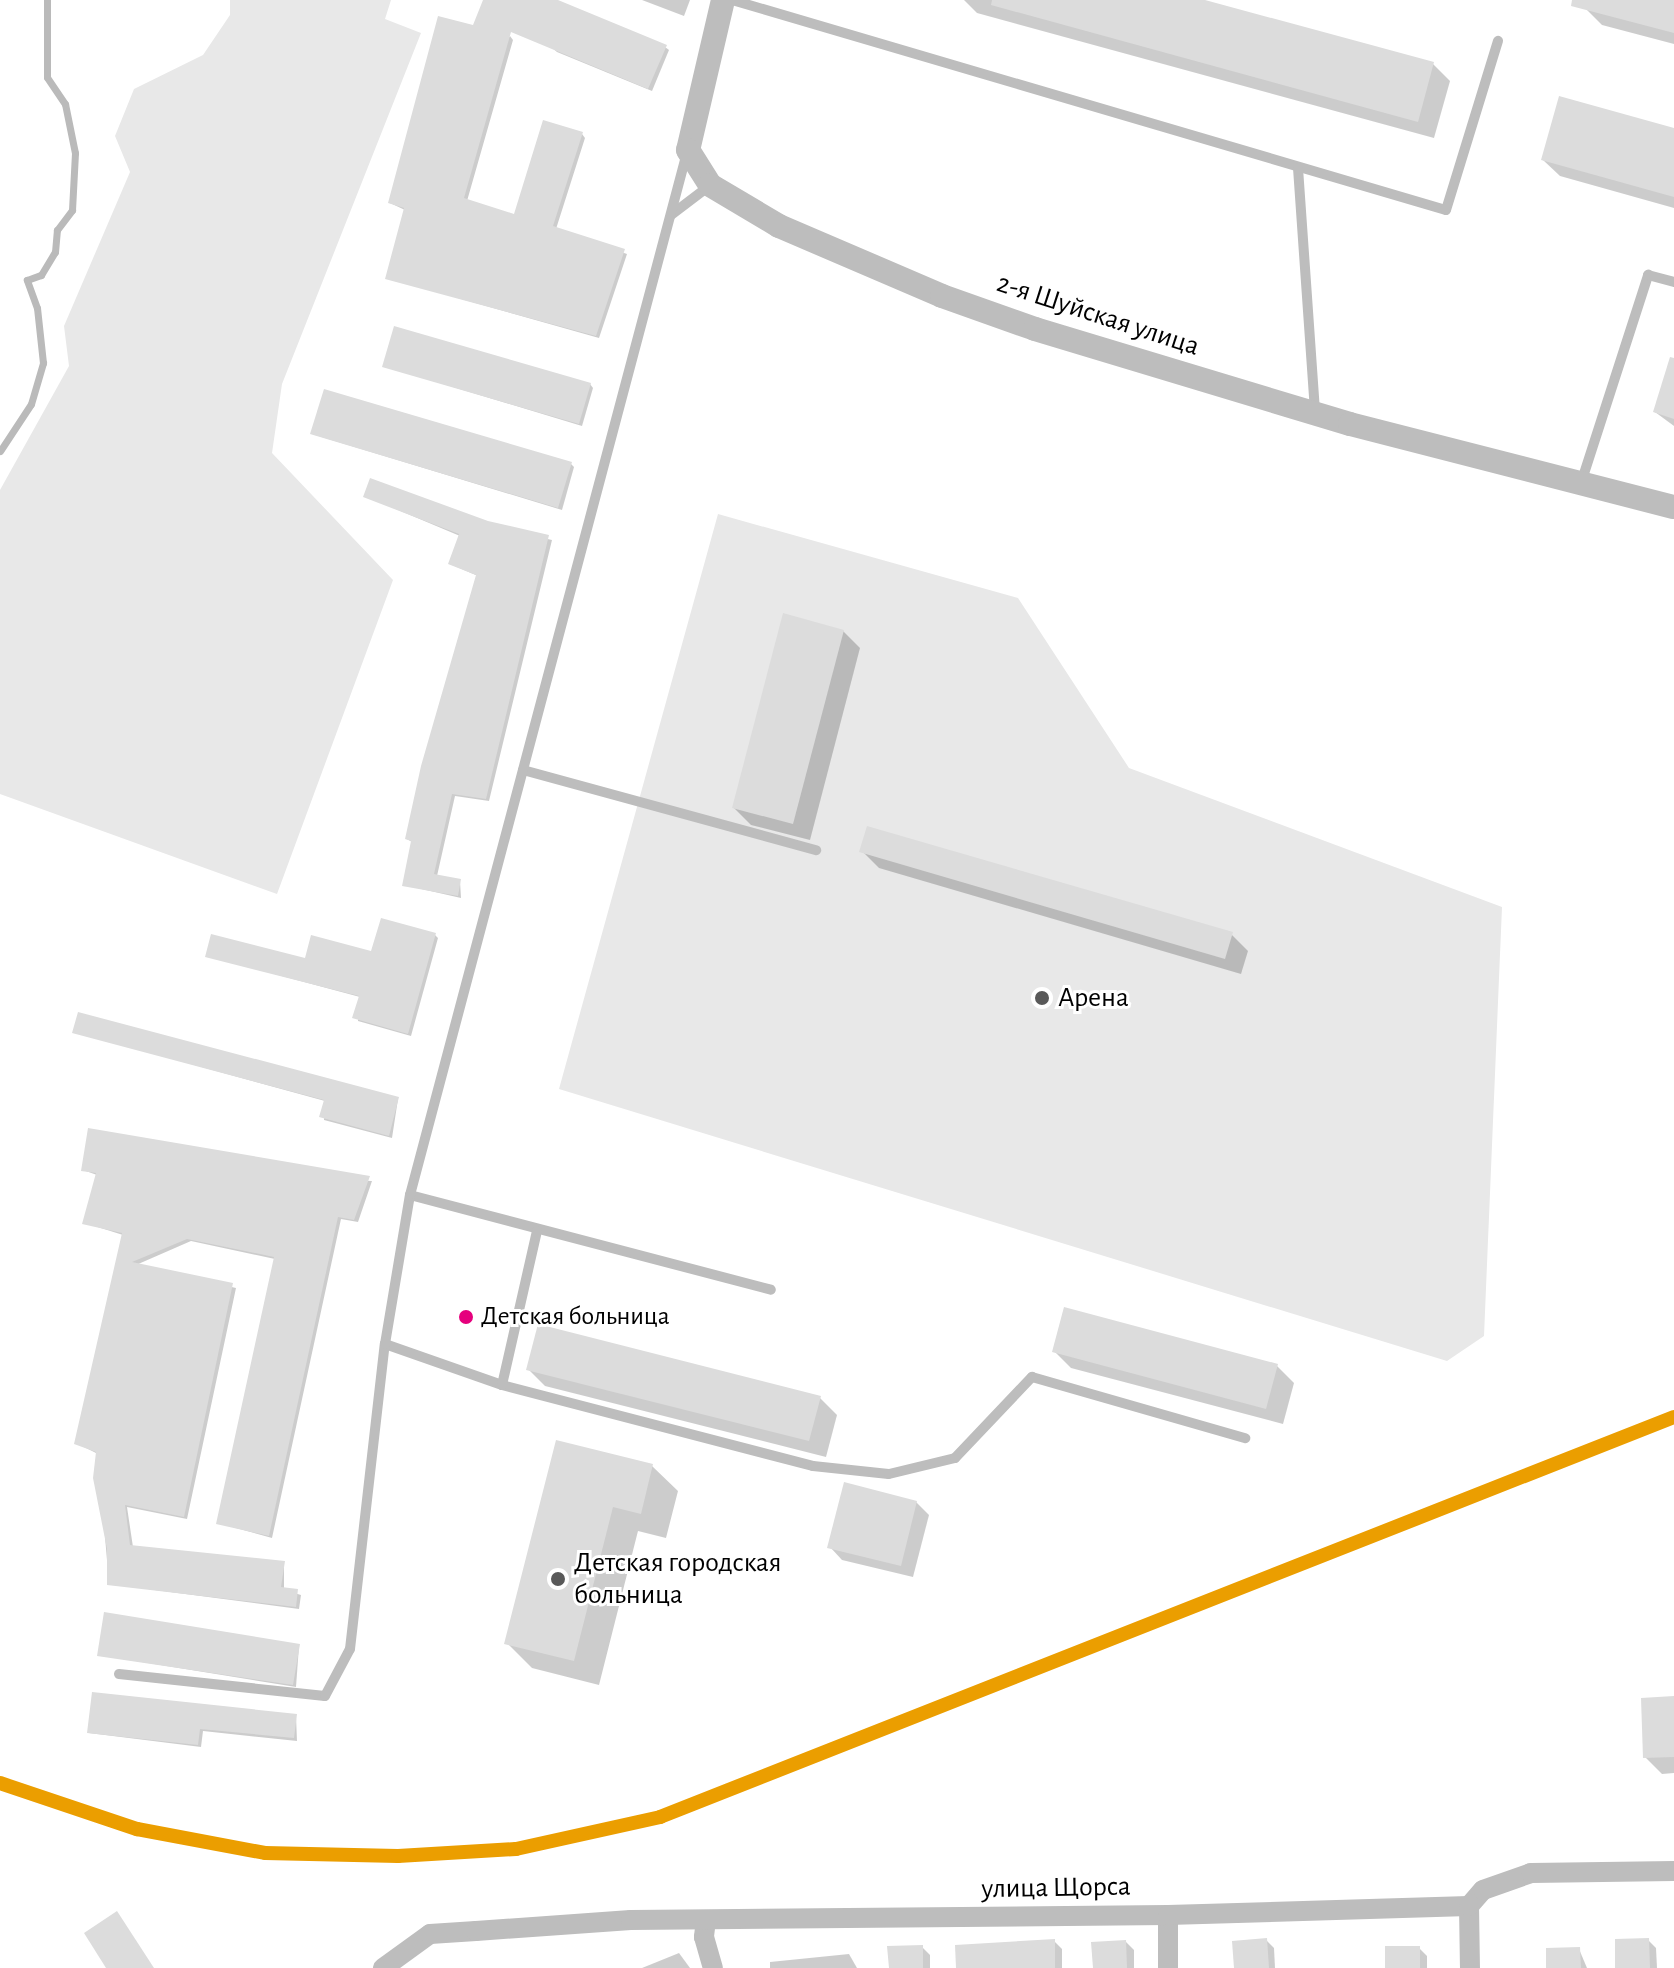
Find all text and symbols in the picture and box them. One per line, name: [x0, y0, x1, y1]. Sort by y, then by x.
street label: 2-я Шуйская улица: [993, 266, 1203, 364]
place label: Арена: [1058, 981, 1129, 1015]
marker: Арена: [1033, 989, 1051, 1007]
place label: Детская больница: [481, 1301, 670, 1333]
marker: Детская больница: [458, 1309, 474, 1325]
place label: Детская городская больница: [574, 1546, 782, 1612]
marker: Детская городская больница: [549, 1570, 567, 1588]
street label: улица Щорса: [981, 1870, 1131, 1906]

